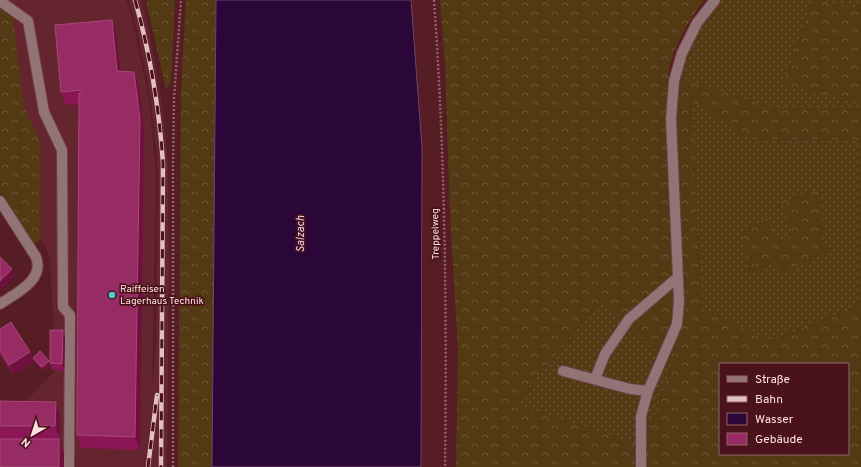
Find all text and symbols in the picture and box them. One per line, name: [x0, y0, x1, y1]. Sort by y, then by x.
street label: Treppelweg: [429, 208, 443, 260]
water label: Salzach: [294, 215, 308, 253]
place label: Raiffeisen Lagerhaus Technik: [120, 283, 204, 308]
marker: Raiffeisen Lagerhaus Technik: [107, 290, 117, 300]
legend: [719, 363, 849, 455]
text: Straße: [755, 372, 790, 388]
text: Bahn: [755, 392, 783, 408]
text: Wasser: [755, 412, 794, 428]
north arrow: [12, 415, 52, 455]
text: Gebäude: [755, 432, 803, 448]
text: N: [19, 434, 34, 450]

